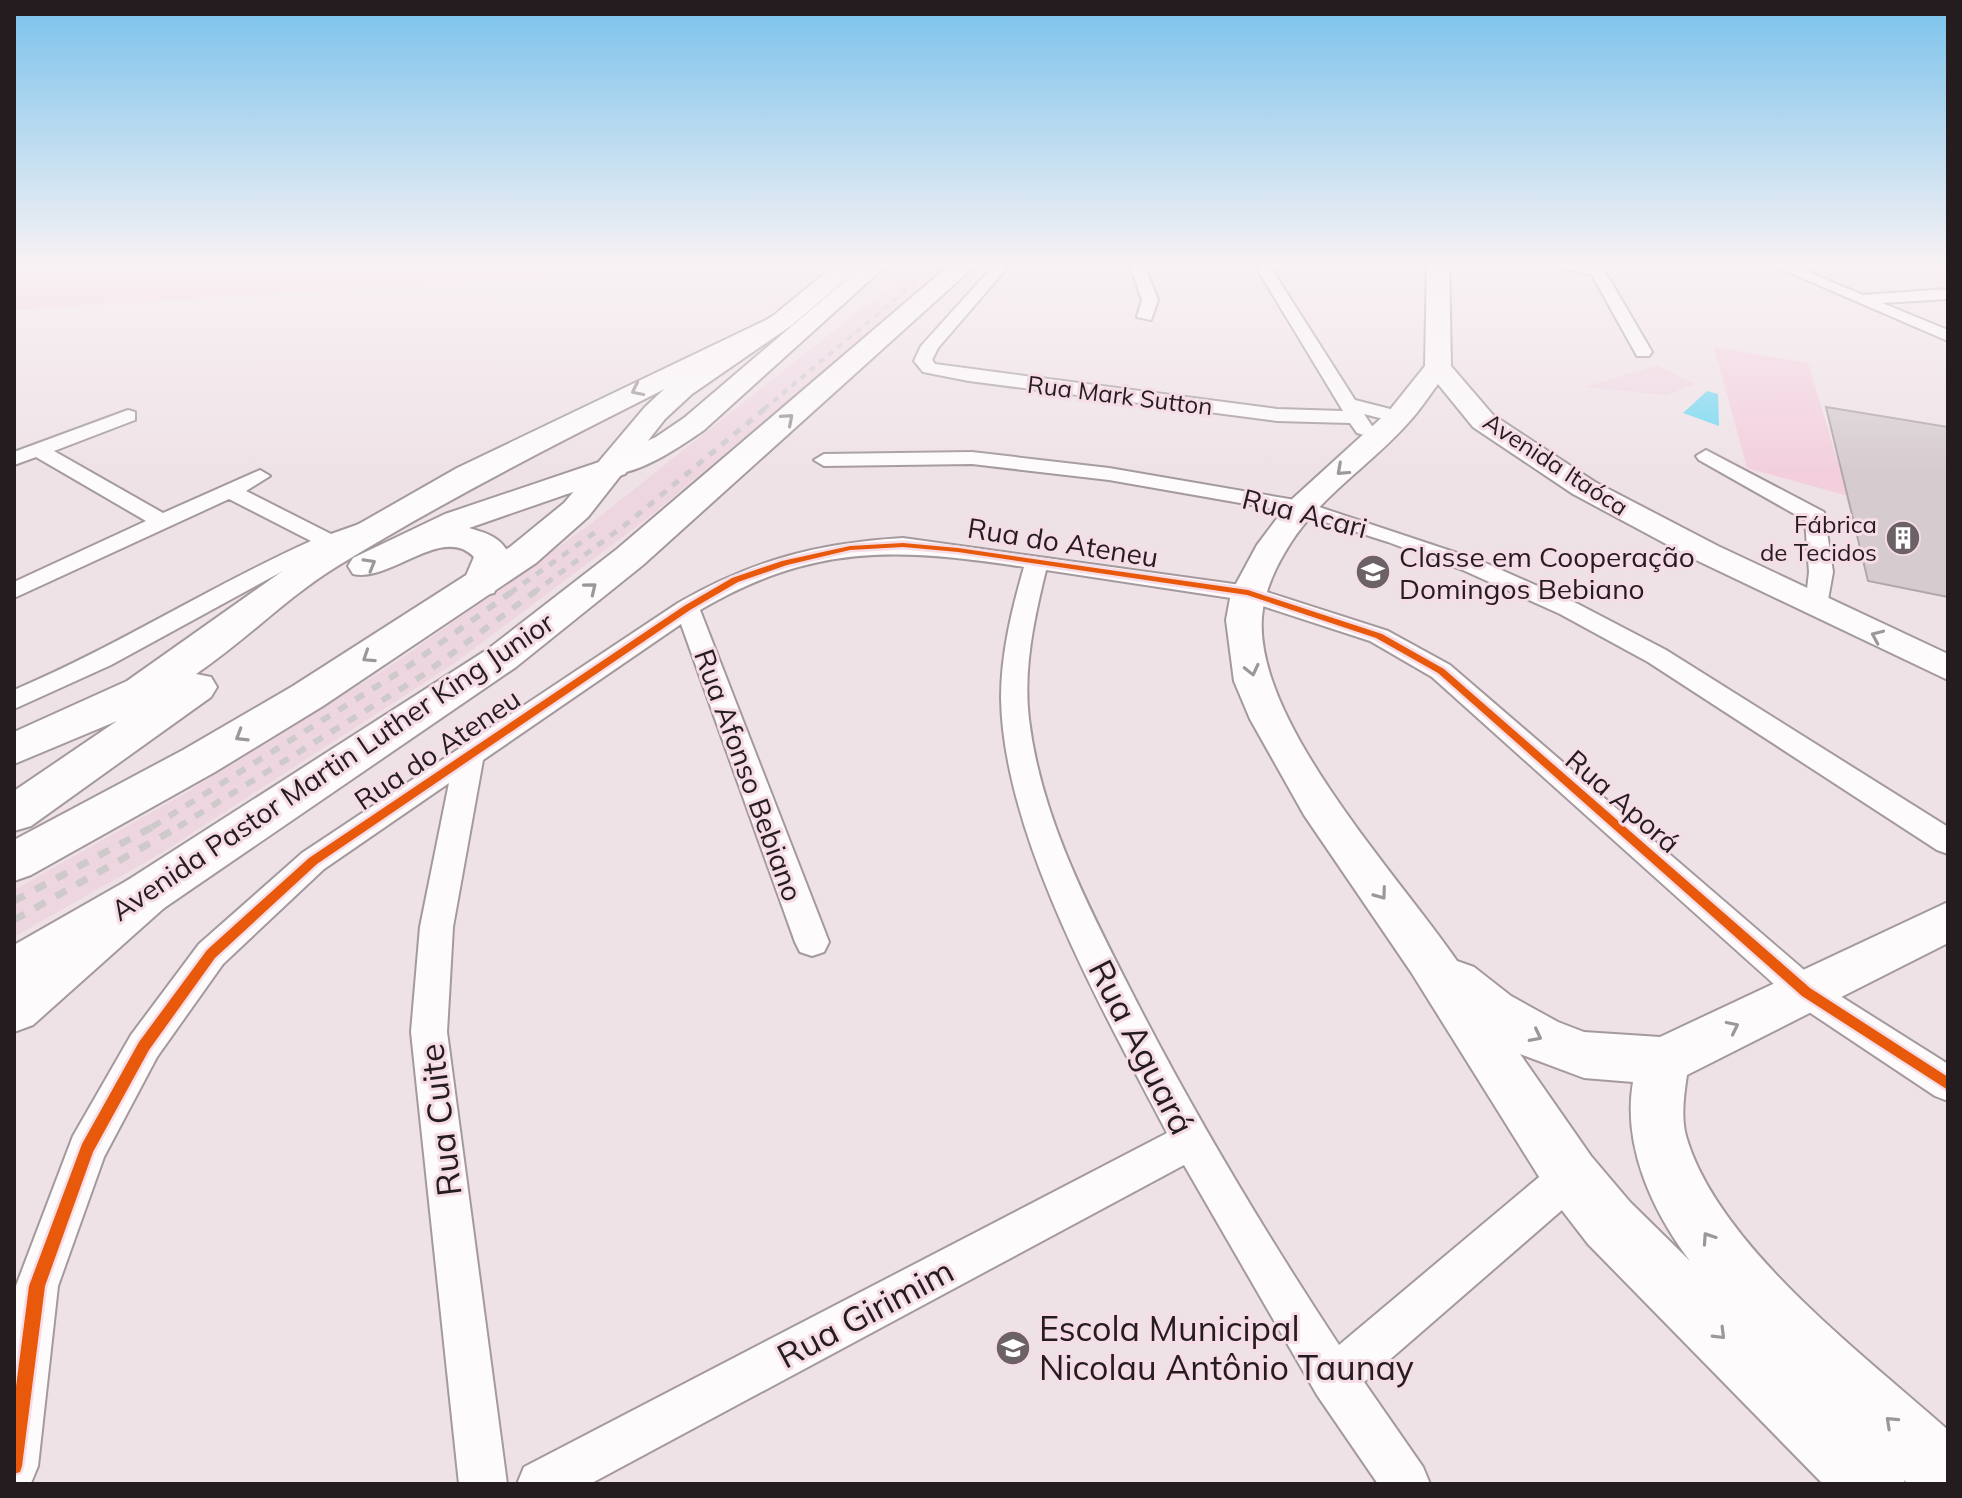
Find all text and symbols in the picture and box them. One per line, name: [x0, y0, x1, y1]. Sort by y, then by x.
street label: Rua Mark Sutton: [1026, 369, 1214, 421]
one-way arrow: [630, 380, 645, 396]
street label: Avenida Itaóca: [1478, 406, 1634, 522]
one-way arrow: [779, 414, 794, 429]
one-way arrow: [1337, 461, 1352, 475]
street label: Rua Acari: [1239, 481, 1371, 545]
place label: Fábrica de Tecidos: [1760, 509, 1877, 567]
street label: Rua do Ateneu: [965, 510, 1161, 574]
building icon: Fábrica de Tecidos: [1884, 519, 1922, 557]
place label: Classe em Cooperação Domingos Bebiano: [1399, 539, 1695, 606]
school or university icon: Classe em Cooperação Domingos Bebiano: [1354, 553, 1392, 591]
one-way arrow: [361, 558, 376, 574]
one-way arrow: [582, 583, 596, 598]
street label: Avenida Pastor Martin Luther King Junior: [104, 604, 561, 928]
one-way arrow: [1871, 630, 1885, 646]
street label: Rua Afonso Bebiano: [687, 644, 811, 906]
one-way arrow: [362, 648, 377, 663]
one-way arrow: [1242, 663, 1259, 677]
street label: Rua do Ateneu: [347, 681, 527, 817]
one-way arrow: [235, 726, 250, 742]
street label: Rua Aporá: [1559, 742, 1687, 860]
one-way arrow: [1371, 886, 1386, 900]
street label: Rua Aguará: [1080, 952, 1204, 1142]
one-way arrow: [1725, 1021, 1739, 1037]
one-way arrow: [1528, 1026, 1543, 1041]
street label: Rua Cuite: [409, 1041, 471, 1199]
one-way arrow: [1702, 1232, 1717, 1246]
street label: Rua Girimim: [769, 1249, 961, 1377]
place label: Escola Municipal Nicolau Antônio Taunay: [1039, 1307, 1414, 1389]
one-way arrow: [1711, 1325, 1725, 1339]
school or university icon: Escola Municipal Nicolau Antônio Taunay: [994, 1329, 1032, 1367]
one-way arrow: [1885, 1417, 1900, 1431]

